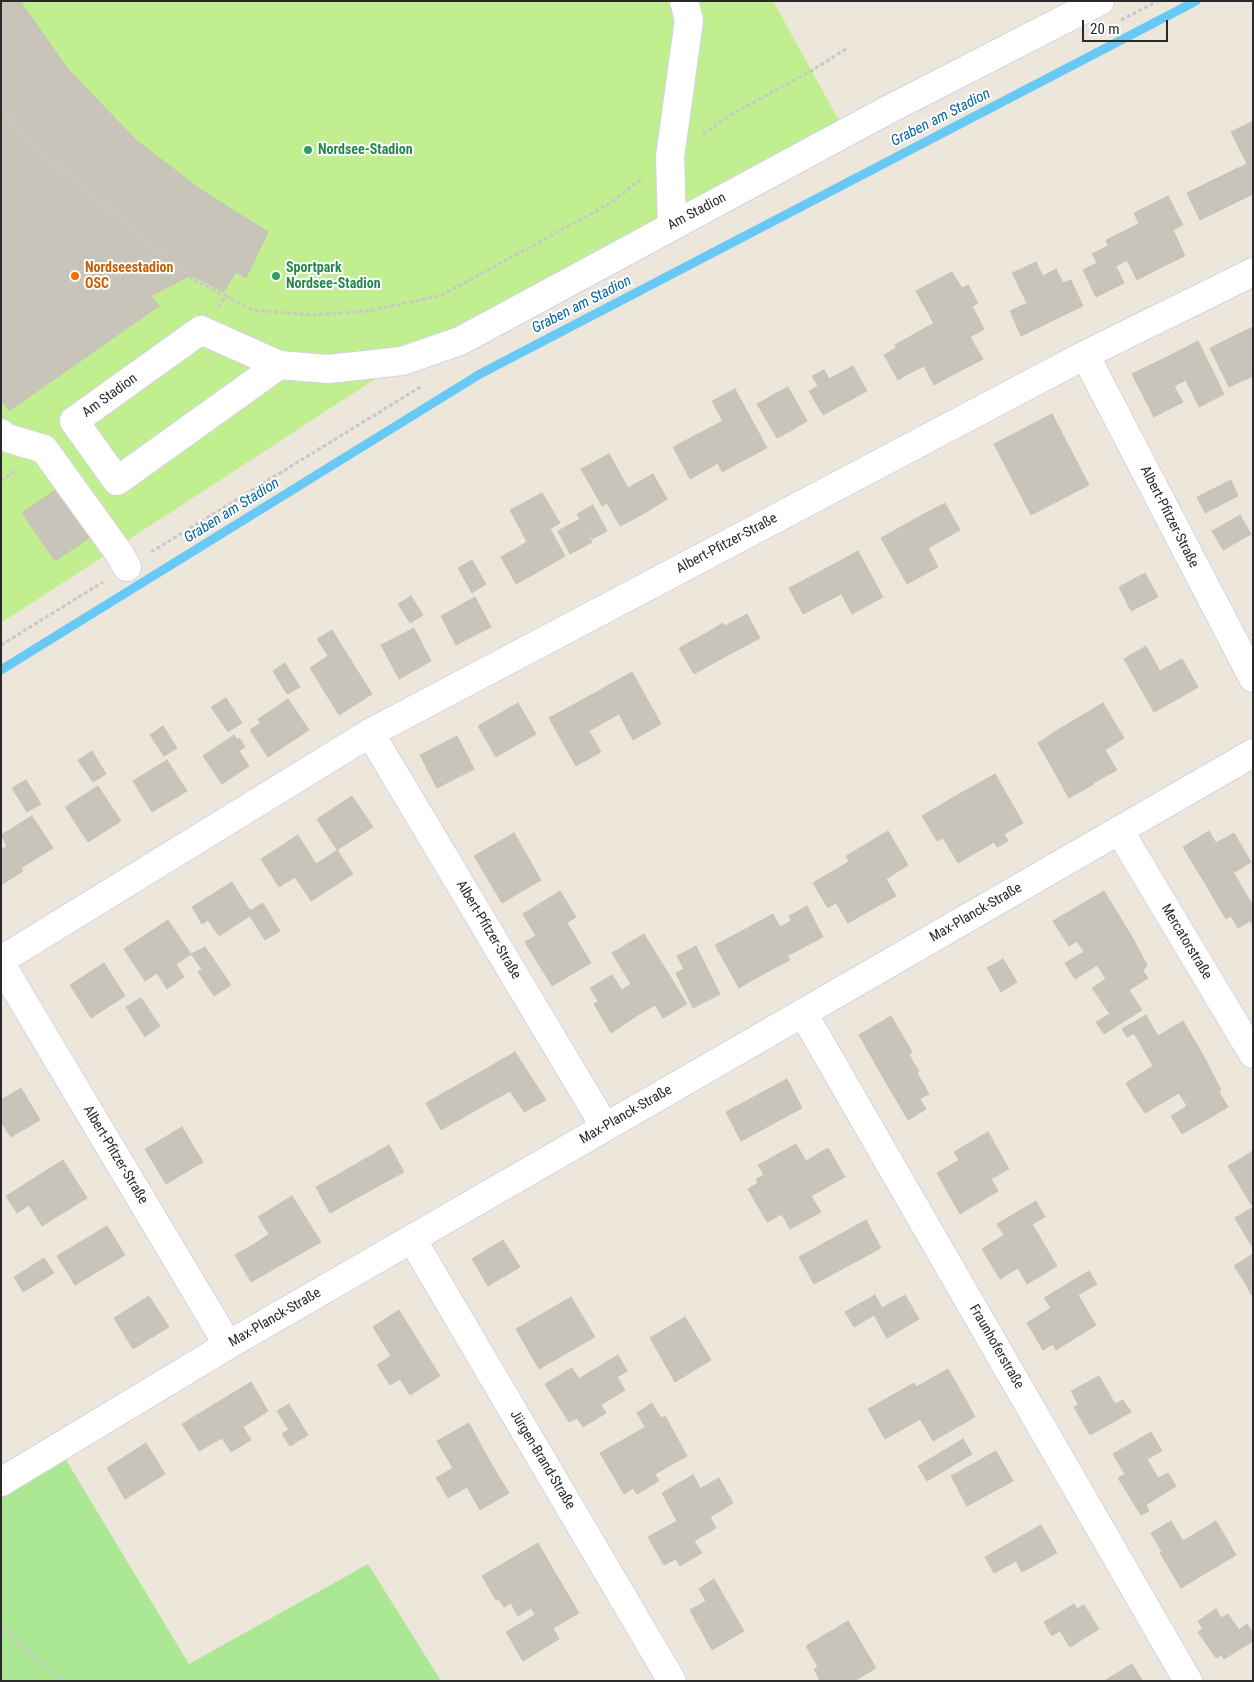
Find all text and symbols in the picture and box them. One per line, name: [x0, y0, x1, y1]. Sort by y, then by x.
scale bar: [1084, 10, 1170, 42]
text: 20 m: [1090, 20, 1120, 38]
water label: Graben am Stadion: [888, 85, 994, 151]
place label: Nordsee-Stadion: [318, 142, 413, 158]
marker: Nordsee-Stadion: [302, 144, 314, 156]
street label: Am Stadion: [665, 190, 729, 234]
place label: Nordseestadion OSC: [85, 260, 173, 292]
place label: Sportpark Nordsee-Stadion: [286, 260, 381, 292]
marker: Nordseestadion OSC: [69, 270, 81, 282]
marker: Sportpark Nordsee-Stadion: [270, 270, 282, 282]
water label: Graben am Stadion: [529, 272, 635, 338]
street label: Am Stadion: [79, 370, 141, 422]
street label: Albert-Pfitzer-Straße: [1136, 463, 1202, 571]
water label: Graben am Stadion: [181, 474, 283, 548]
street label: Albert-Pfitzer-Straße: [674, 510, 780, 578]
street label: Albert-Pfitzer-Straße: [452, 878, 524, 982]
street label: Max-Planck-Straße: [927, 880, 1025, 946]
street label: Mercatorstraße: [1157, 901, 1215, 983]
street label: Max-Planck-Straße: [577, 1082, 675, 1148]
street label: Albert-Pfitzer-Straße: [79, 1103, 151, 1207]
street label: Max-Planck-Straße: [226, 1285, 324, 1351]
street label: Fraunhoferstraße: [965, 1302, 1027, 1392]
street label: Jürgen-Brand-Straße: [506, 1407, 578, 1513]

